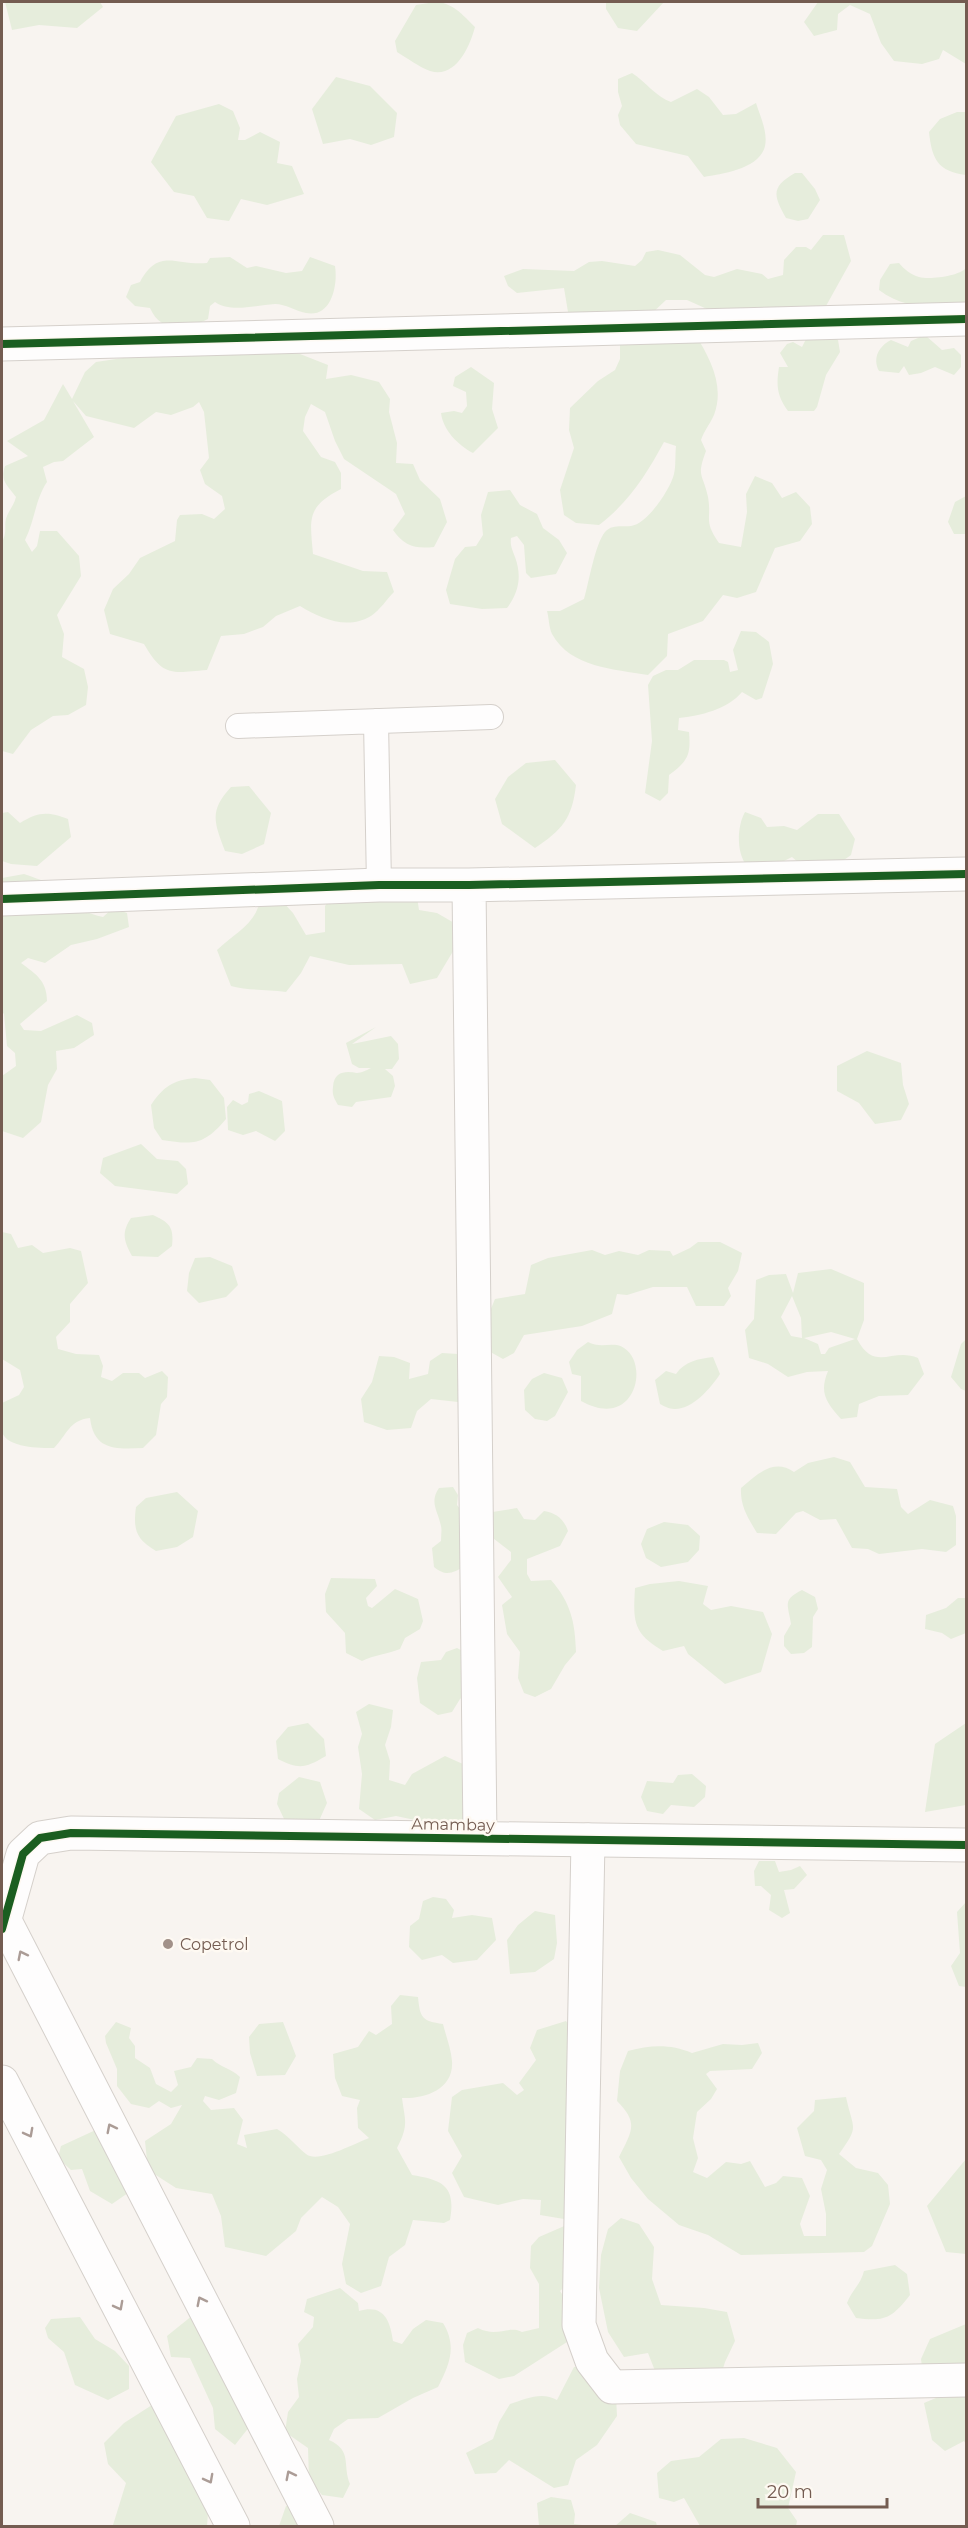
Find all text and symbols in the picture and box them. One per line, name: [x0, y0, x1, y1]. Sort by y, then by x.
street label: Amambay: [411, 1814, 495, 1835]
place label: Copetrol: [180, 1935, 249, 1954]
marker: Copetrol: [161, 1937, 175, 1951]
one-way arrow: [18, 1950, 29, 1961]
one-way arrow: [107, 2123, 119, 2134]
one-way arrow: [21, 2127, 33, 2138]
one-way arrow: [197, 2297, 208, 2308]
one-way arrow: [112, 2300, 123, 2311]
one-way arrow: [286, 2470, 298, 2481]
scale bar: [758, 2471, 887, 2509]
one-way arrow: [202, 2473, 213, 2484]
text: 20 m: [767, 2481, 813, 2503]

